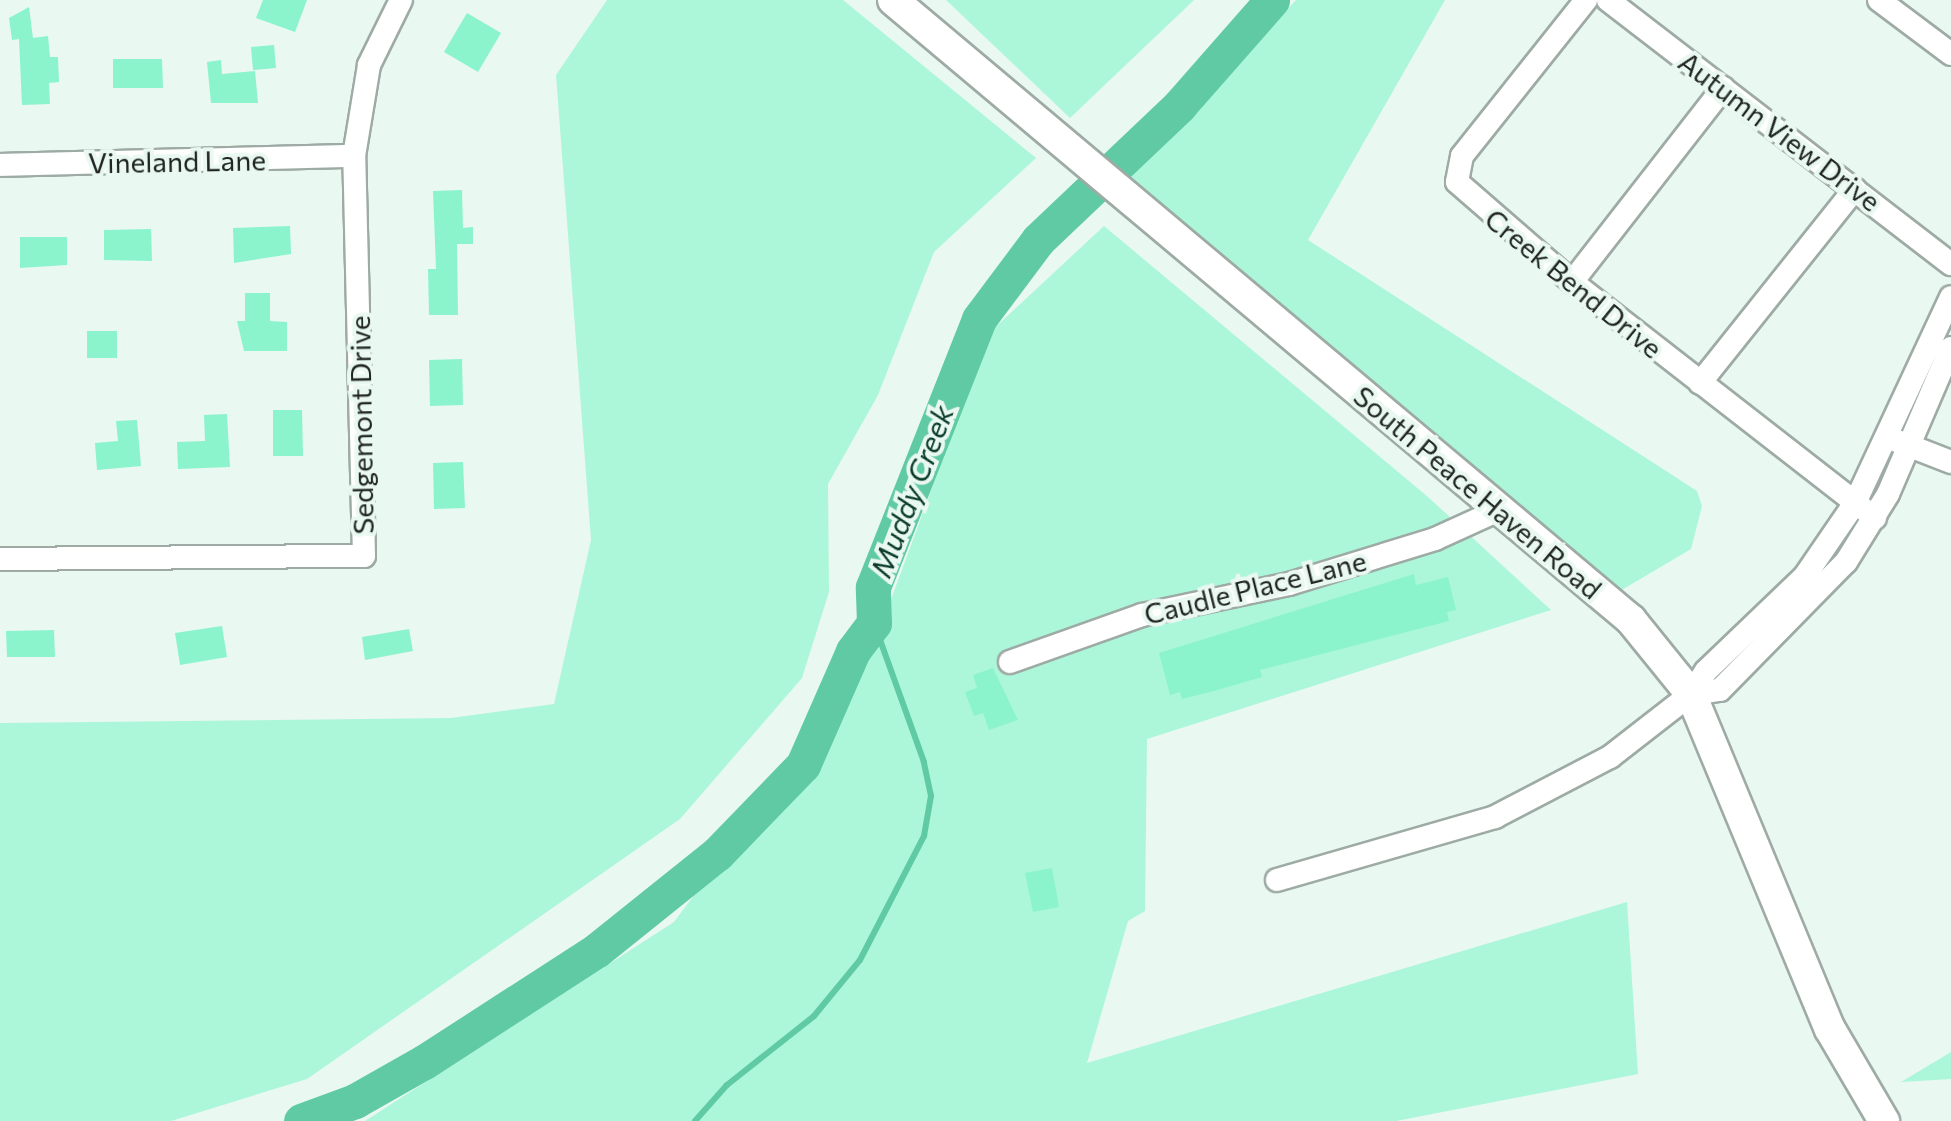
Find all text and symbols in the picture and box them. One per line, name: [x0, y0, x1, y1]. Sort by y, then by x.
street label: Autumn View Drive: [1673, 44, 1887, 218]
street label: Vineland Lane: [88, 143, 266, 179]
street label: Creek Bend Drive: [1479, 201, 1669, 365]
street label: Sedgemont Drive: [342, 315, 380, 535]
street label: South Peace Haven Road: [1347, 379, 1609, 605]
water label: Muddy Creek: [862, 400, 960, 582]
street label: Caudle Place Lane: [1140, 543, 1370, 631]

